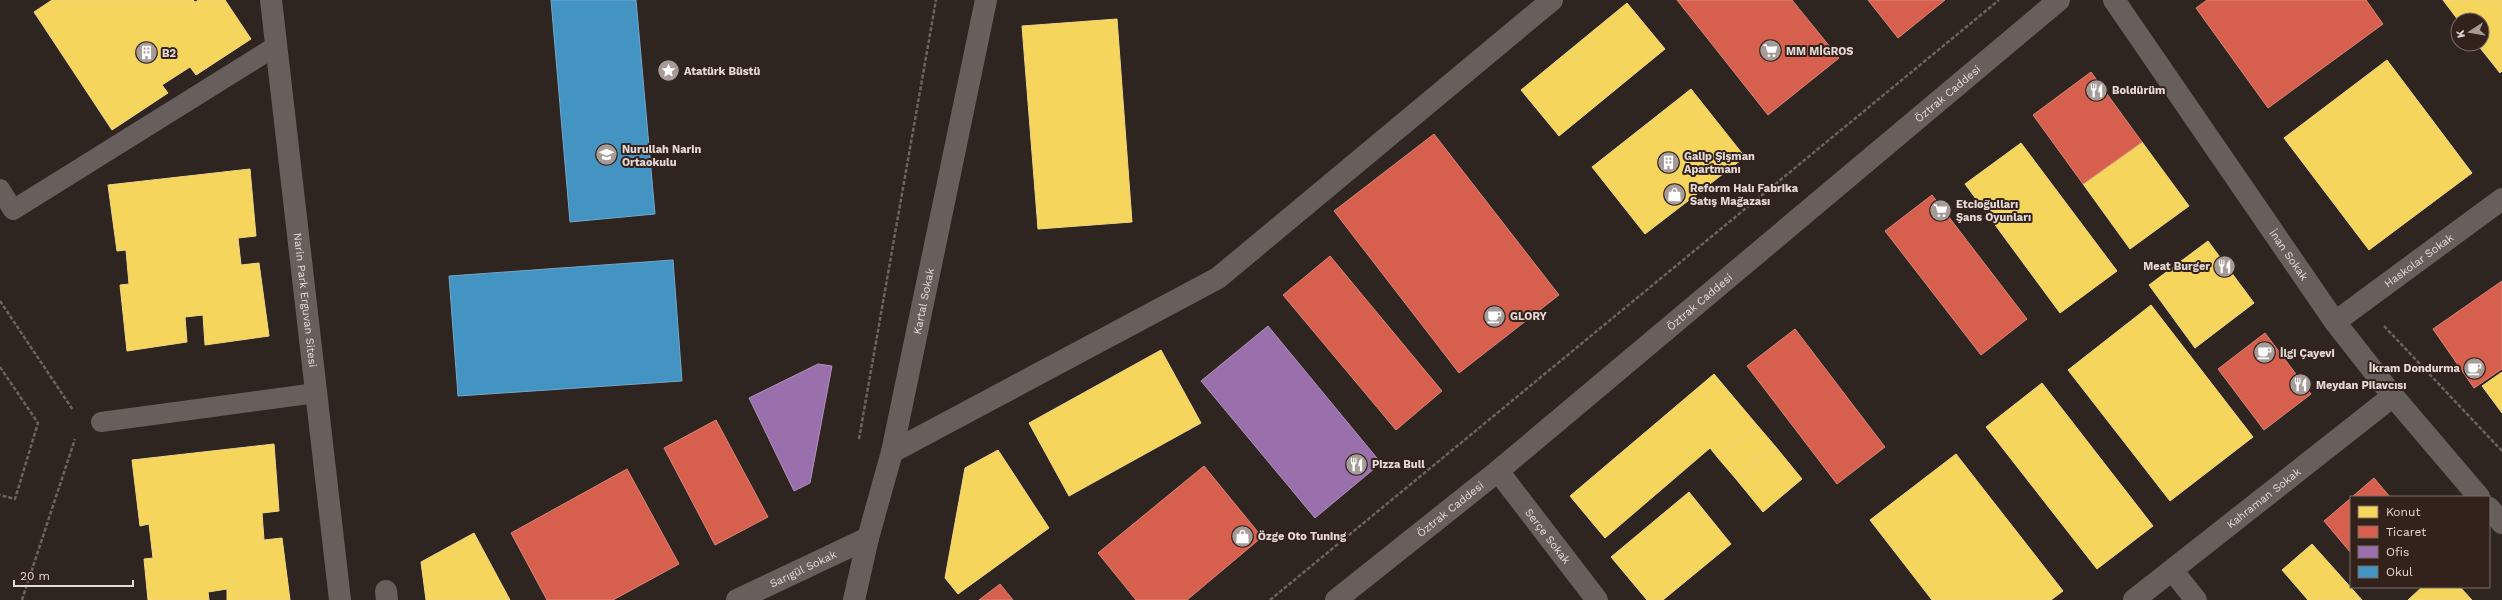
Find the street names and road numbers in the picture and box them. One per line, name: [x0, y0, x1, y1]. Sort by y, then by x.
street label: Öztrak Caddesi: [1911, 62, 1983, 125]
street label: İnan Sokak: [2267, 226, 2311, 283]
street label: Haskolar Sokak: [2382, 231, 2456, 290]
street label: Narin Park Erguvan Sitesi: [291, 232, 320, 368]
street label: Kartal Sokak: [910, 267, 937, 335]
street label: Öztrak Caddesi: [1663, 271, 1735, 333]
street label: Kahraman Sokak: [2224, 465, 2303, 531]
street label: Öztrak Caddesi: [1414, 478, 1486, 540]
street label: Serçe Sokak: [1523, 506, 1573, 566]
street label: Sarıgül Sokak: [768, 547, 838, 590]

